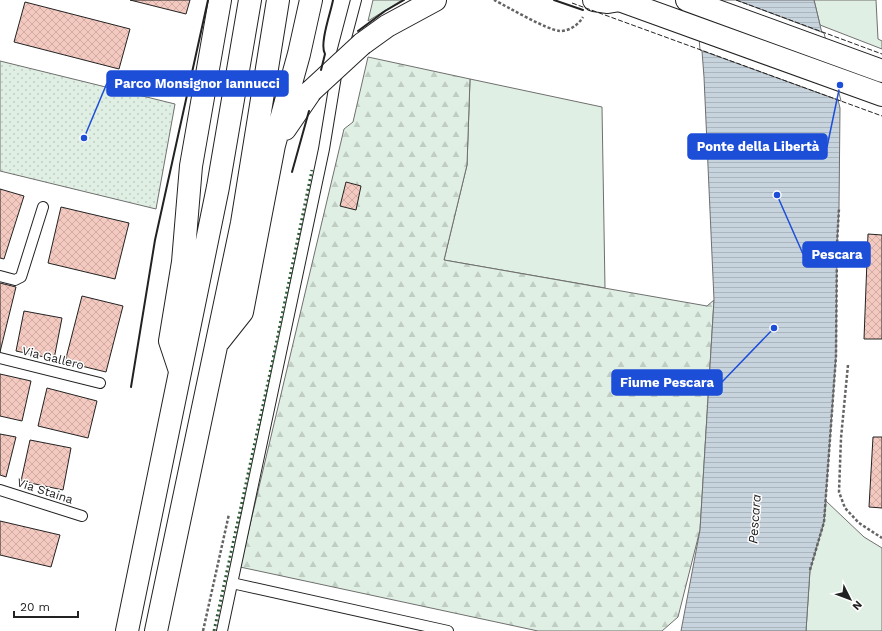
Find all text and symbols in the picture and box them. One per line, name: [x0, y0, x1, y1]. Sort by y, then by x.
callout: Parco Monsignor Iannucci: [107, 71, 288, 96]
text: Parco Monsignor Iannucci: [114, 76, 280, 91]
callout: Ponte della Libertà: [688, 134, 827, 159]
text: Ponte della Libertà: [697, 139, 820, 154]
callout: Pescara: [803, 242, 870, 267]
text: Pescara: [812, 247, 863, 262]
street label: Via Gallero: [21, 344, 85, 372]
callout: Fiume Pescara: [612, 370, 722, 395]
text: Fiume Pescara: [620, 375, 715, 390]
street label: Via Staina: [15, 475, 75, 507]
water label: Pescara: [745, 494, 764, 544]
north arrow: [830, 579, 870, 619]
scale bar: [14, 593, 78, 619]
text: N: [850, 598, 865, 613]
text: 20 m: [20, 600, 50, 614]

